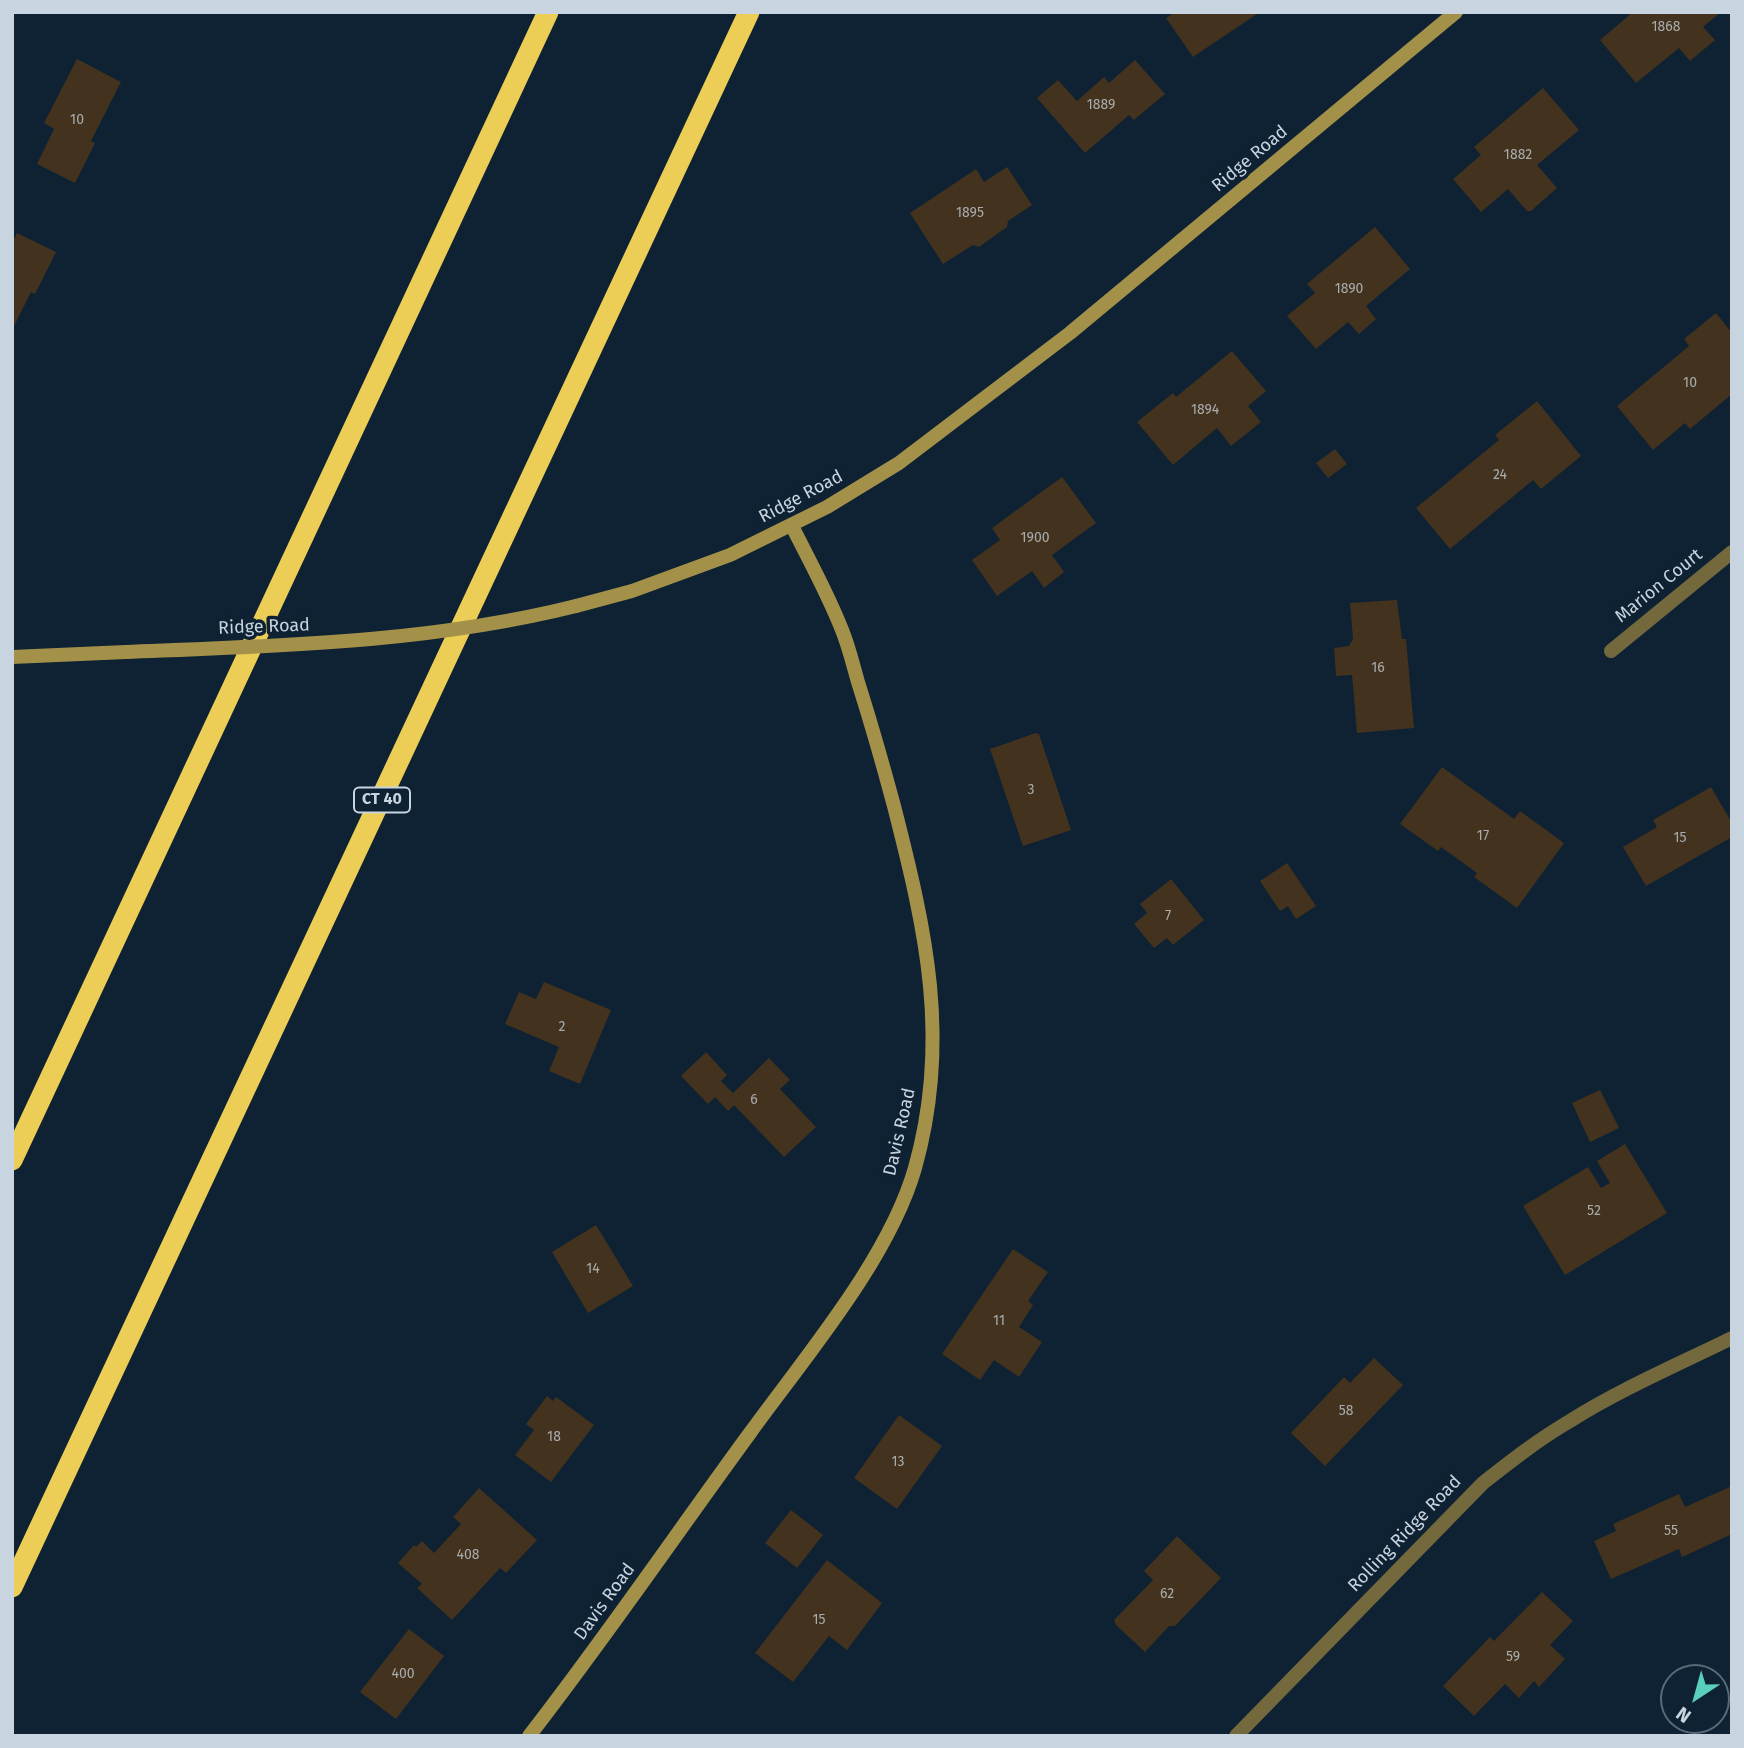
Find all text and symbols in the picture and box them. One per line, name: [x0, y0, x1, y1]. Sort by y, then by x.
house number: 1868: [1652, 19, 1680, 35]
house number: 1889: [1087, 97, 1115, 113]
house number: 10: [70, 112, 84, 128]
street label: Ridge Road: [1208, 121, 1292, 197]
house number: 1882: [1504, 147, 1532, 163]
house number: 1895: [956, 205, 984, 221]
house number: 1890: [1335, 281, 1363, 297]
house number: 10: [1683, 375, 1697, 391]
house number: 1894: [1191, 402, 1219, 418]
street label: Ridge Road: [755, 466, 847, 528]
house number: 24: [1493, 467, 1507, 483]
house number: 1900: [1020, 530, 1050, 546]
street label: Marion Court: [1611, 544, 1707, 628]
street label: Ridge Road: [218, 615, 310, 639]
house number: 16: [1371, 660, 1385, 676]
house number: 3: [1028, 782, 1034, 798]
road number: CT 40: [354, 788, 410, 813]
house number: 17: [1477, 828, 1489, 844]
house number: 15: [1673, 830, 1687, 846]
house number: 7: [1165, 908, 1171, 924]
house number: 2: [559, 1019, 565, 1035]
street label: Davis Road: [879, 1086, 921, 1178]
house number: 6: [750, 1092, 758, 1108]
house number: 52: [1587, 1203, 1601, 1219]
house number: 14: [586, 1261, 600, 1277]
house number: 11: [993, 1313, 1005, 1329]
house number: 58: [1339, 1403, 1353, 1419]
house number: 18: [547, 1429, 561, 1445]
house number: 13: [891, 1454, 905, 1470]
street label: Rolling Ridge Road: [1344, 1471, 1466, 1597]
house number: 55: [1664, 1523, 1678, 1539]
house number: 408: [457, 1547, 479, 1563]
street label: Davis Road: [570, 1559, 640, 1645]
house number: 62: [1160, 1586, 1174, 1602]
house number: 15: [812, 1612, 826, 1628]
house number: 59: [1506, 1649, 1520, 1665]
north arrow: [1660, 1664, 1730, 1734]
house number: 400: [391, 1666, 415, 1682]
text: N: [1672, 1702, 1695, 1728]

